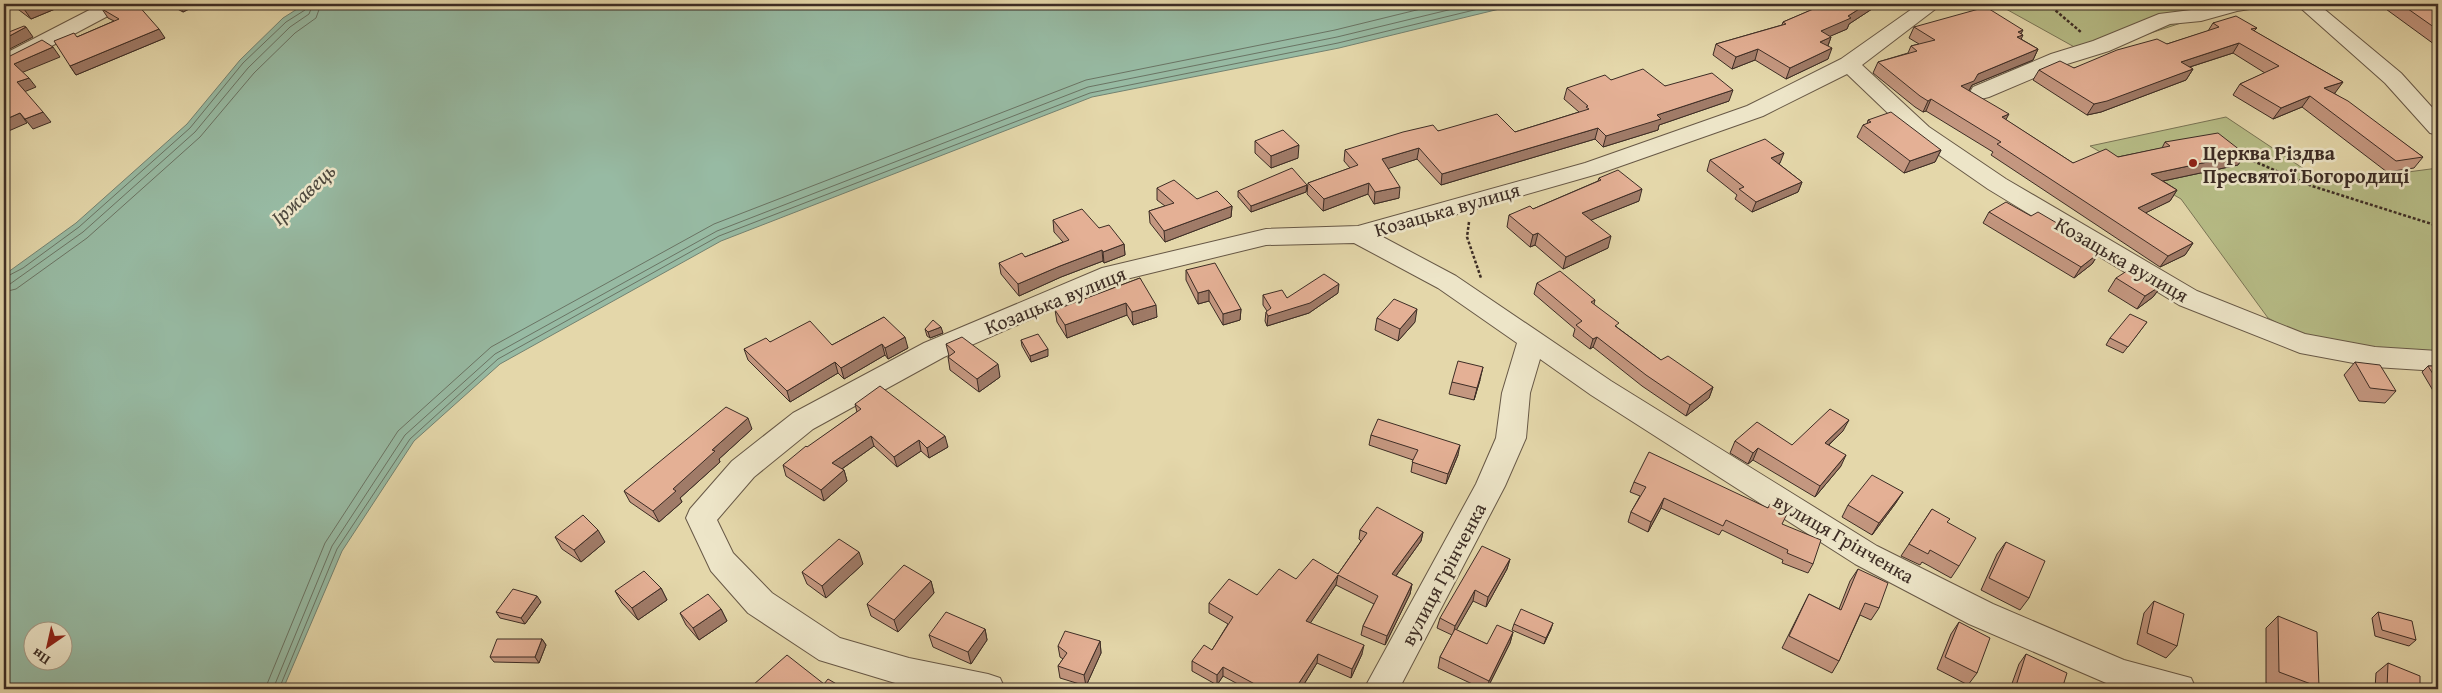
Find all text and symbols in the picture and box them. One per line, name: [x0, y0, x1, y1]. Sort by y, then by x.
place label: Церква Різдва Пресвятої Богородиці: [2203, 138, 2409, 190]
water label: Іржавець: [264, 156, 342, 232]
marker: Церква Різдва Пресвятої Богородиці: [2187, 157, 2199, 169]
street label: Козацька вулиця: [1371, 174, 1523, 244]
street label: Козацька вулиця: [2050, 209, 2194, 309]
street label: Козацька вулиця: [980, 258, 1130, 342]
street label: вулиця Грінченка: [1768, 486, 1920, 590]
street label: вулиця Грінченка: [1393, 497, 1493, 651]
north arrow: [22, 620, 72, 670]
text: Пн: [27, 643, 54, 670]

